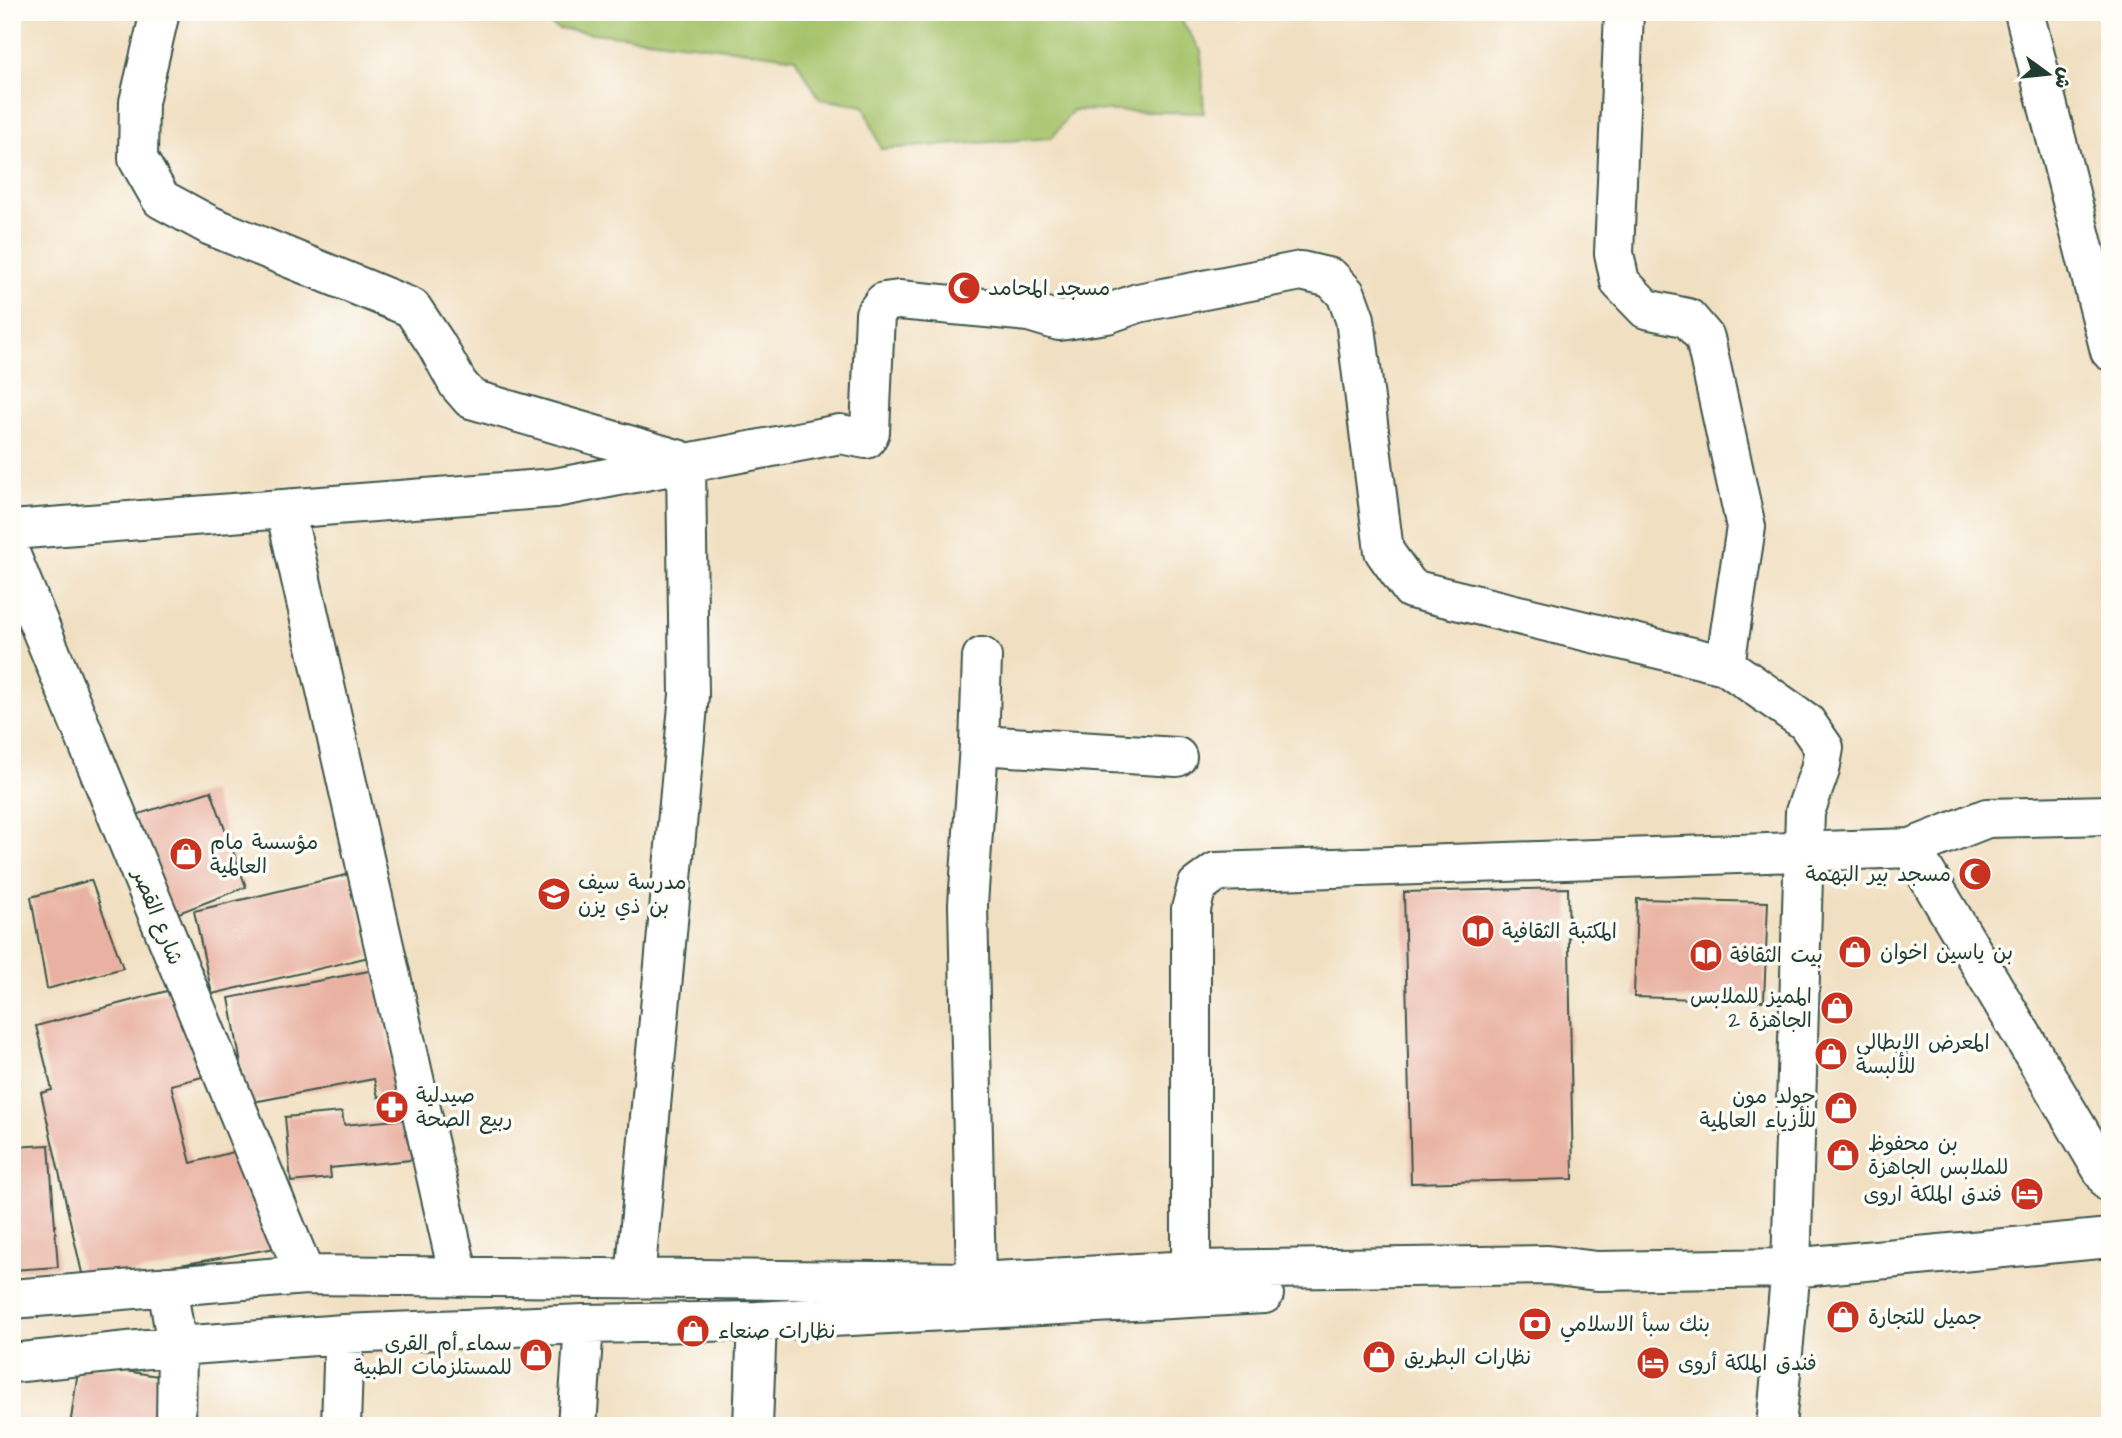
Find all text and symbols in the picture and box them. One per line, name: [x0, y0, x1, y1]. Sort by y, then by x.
north arrow: [2014, 38, 2084, 108]
text: ش: [2047, 64, 2079, 92]
mosque icon: مسجد المحامد: [945, 269, 983, 307]
place label: مسجد المحامد: [988, 274, 1110, 303]
place label: مؤسسة مام العالمية: [210, 828, 318, 881]
shop icon: مؤسسة مام العالمية: [167, 835, 205, 873]
mosque icon: مسجد بير البهمة: [1956, 855, 1994, 893]
place label: مسجد بير البهمة: [1805, 860, 1951, 889]
street label: شارع القصر: [124, 863, 190, 969]
place label: مدرسة سيف بن ذي يزن: [578, 868, 687, 921]
school or university icon: مدرسة سيف بن ذي يزن: [535, 875, 573, 913]
library icon: المكتبة الثقافية: [1459, 912, 1497, 950]
place label: المكتبة الثقافية: [1502, 917, 1617, 946]
shop icon: بن ياسين اخوان: [1836, 933, 1874, 971]
library icon: بيت الثقافة: [1687, 936, 1725, 974]
place label: بن ياسين اخوان: [1880, 938, 2013, 967]
place label: بيت الثقافة: [1730, 941, 1823, 970]
place label: المميز للملابس الجاهزة 2: [1690, 982, 1812, 1035]
shop icon: المميز للملابس الجاهزة 2: [1818, 989, 1856, 1027]
place label: المعرض الإيطالي للألبسة: [1856, 1028, 1990, 1081]
shop icon: المعرض الإيطالي للألبسة: [1812, 1035, 1850, 1073]
place label: صيدلية ربيع الصحة: [416, 1081, 512, 1134]
place label: جولد مون للأزياء العالمية: [1699, 1082, 1816, 1135]
pharmacy icon: صيدلية ربيع الصحة: [373, 1088, 411, 1126]
shop icon: جولد مون للأزياء العالمية: [1822, 1089, 1860, 1127]
place label: بن محفوظ للملابس الجاهزة: [1868, 1129, 2008, 1182]
shop icon: بن محفوظ للملابس الجاهزة: [1824, 1136, 1862, 1174]
hotel icon: فندق الملكة اروى: [2008, 1175, 2046, 1213]
place label: فندق الملكة اروى: [1863, 1180, 2002, 1209]
shop icon: جميل للتجارة: [1824, 1298, 1862, 1336]
place label: جميل للتجارة: [1868, 1303, 1982, 1332]
bank icon: بنك سبأ الاسلامي: [1516, 1305, 1554, 1343]
place label: بنك سبأ الاسلامي: [1560, 1310, 1710, 1343]
shop icon: نظارات صنعاء: [674, 1312, 712, 1350]
place label: نظارات صنعاء: [718, 1317, 835, 1346]
place label: سماء أم القرى للمستلزمات الطبية: [354, 1329, 512, 1382]
shop icon: سماء أم القرى للمستلزمات الطبية: [517, 1336, 555, 1374]
shop icon: نظارات البطريق: [1360, 1338, 1398, 1376]
place label: نظارات البطريق: [1404, 1343, 1531, 1372]
hotel icon: فندق الملكة أروى: [1634, 1344, 1672, 1382]
place label: فندق الملكة أروى: [1678, 1349, 1817, 1378]

